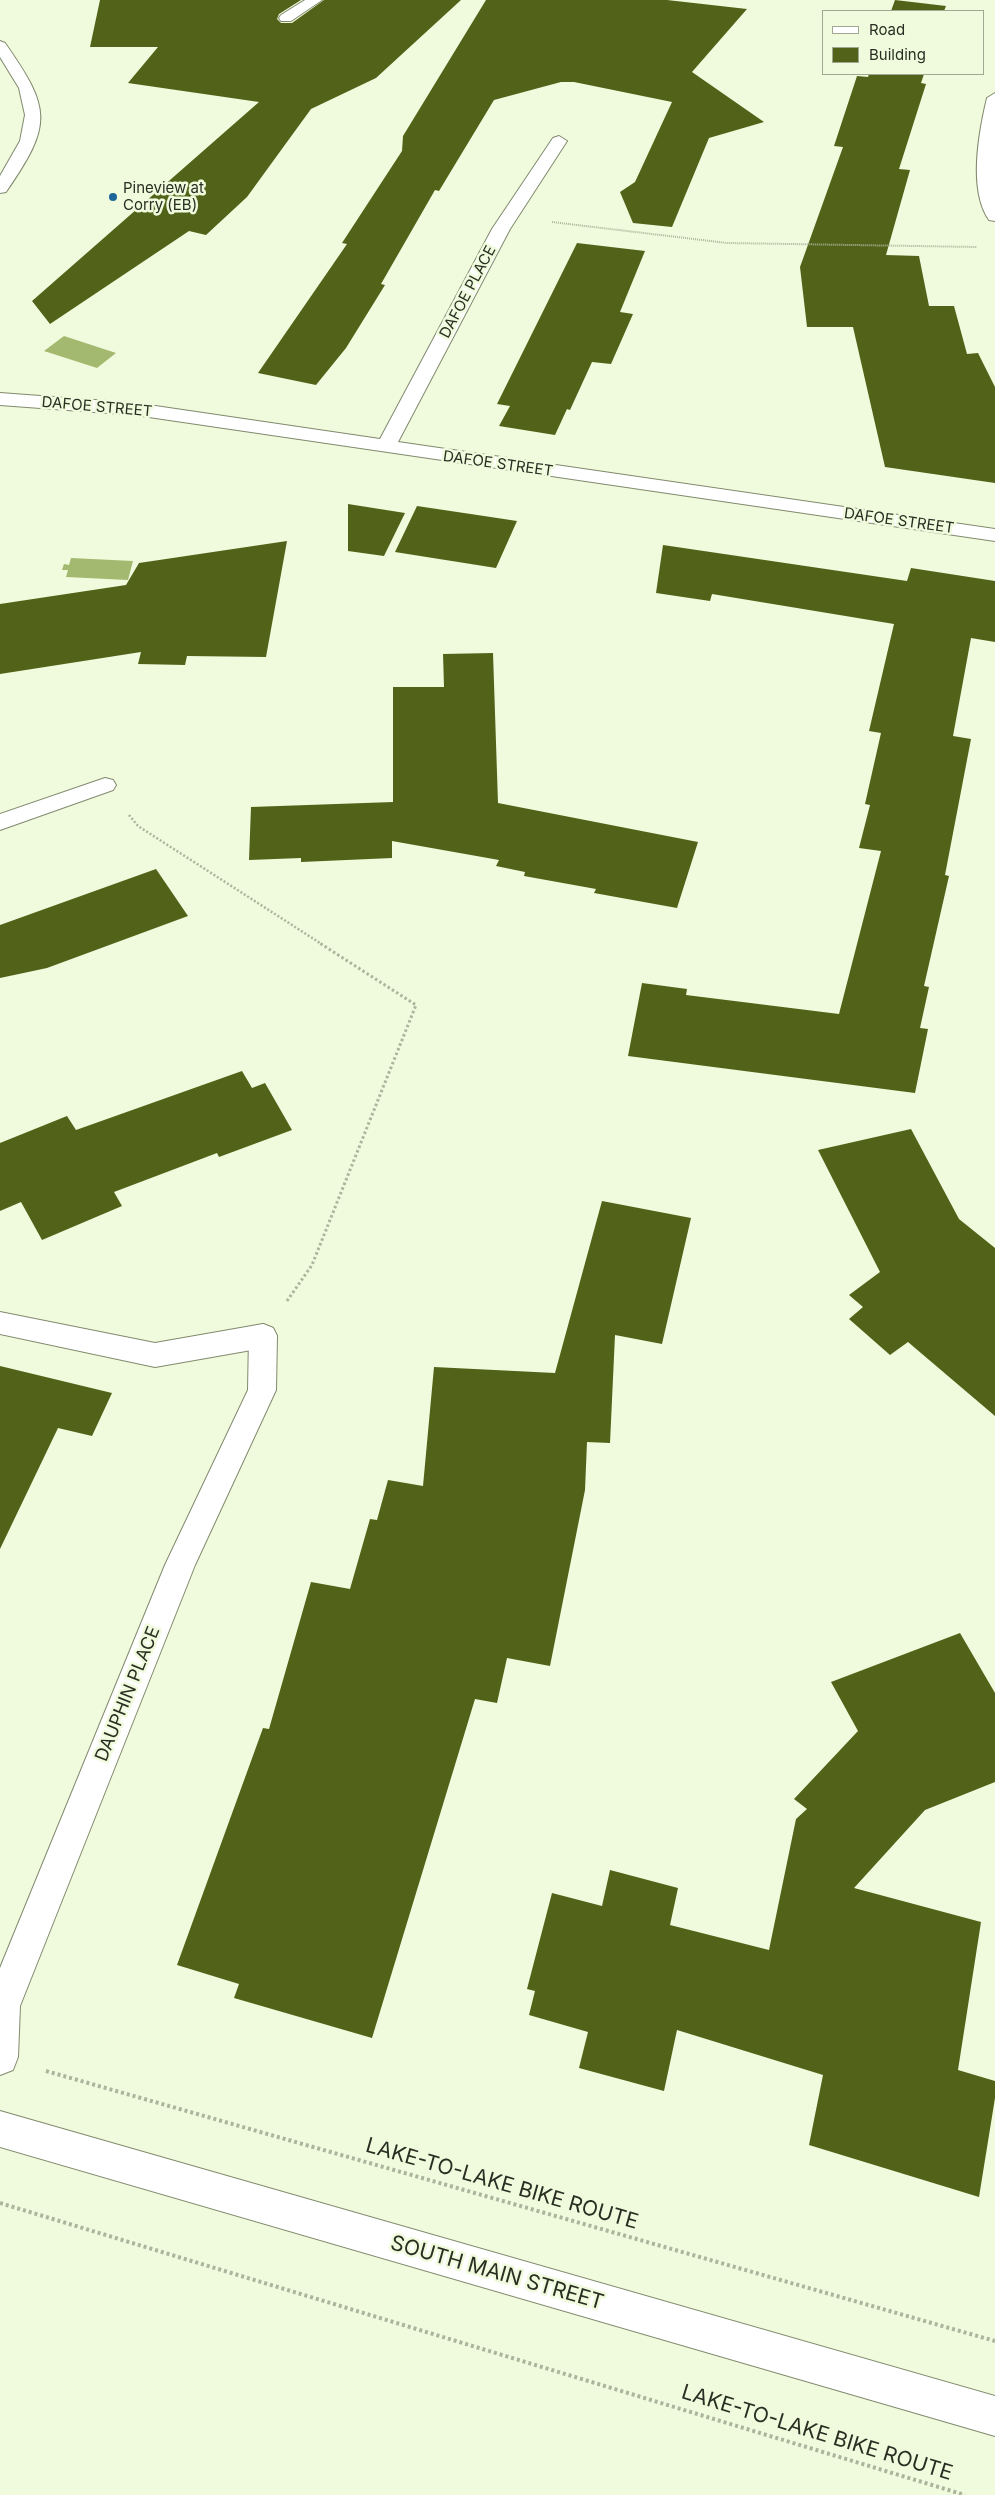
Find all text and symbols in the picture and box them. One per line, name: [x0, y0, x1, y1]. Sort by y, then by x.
legend: [822, 10, 985, 75]
text: Road: [869, 20, 905, 39]
text: Building: [869, 45, 926, 64]
place label: Pineview at Corry (EB): [123, 179, 204, 214]
marker: Pineview at Corry (EB): [107, 191, 119, 203]
street label: DAFOE PLACE: [436, 243, 500, 341]
street label: DAFOE STREET: [41, 393, 153, 421]
street label: DAFOE STREET: [442, 447, 554, 481]
street label: DAFOE STREET: [843, 504, 955, 538]
street label: DAUPHIN PLACE: [91, 1623, 165, 1765]
street label: LAKE-TO-LAKE BIKE ROUTE: [363, 2133, 641, 2235]
street label: SOUTH MAIN STREET: [388, 2231, 606, 2315]
street label: LAKE-TO-LAKE BIKE ROUTE: [678, 2380, 956, 2486]

